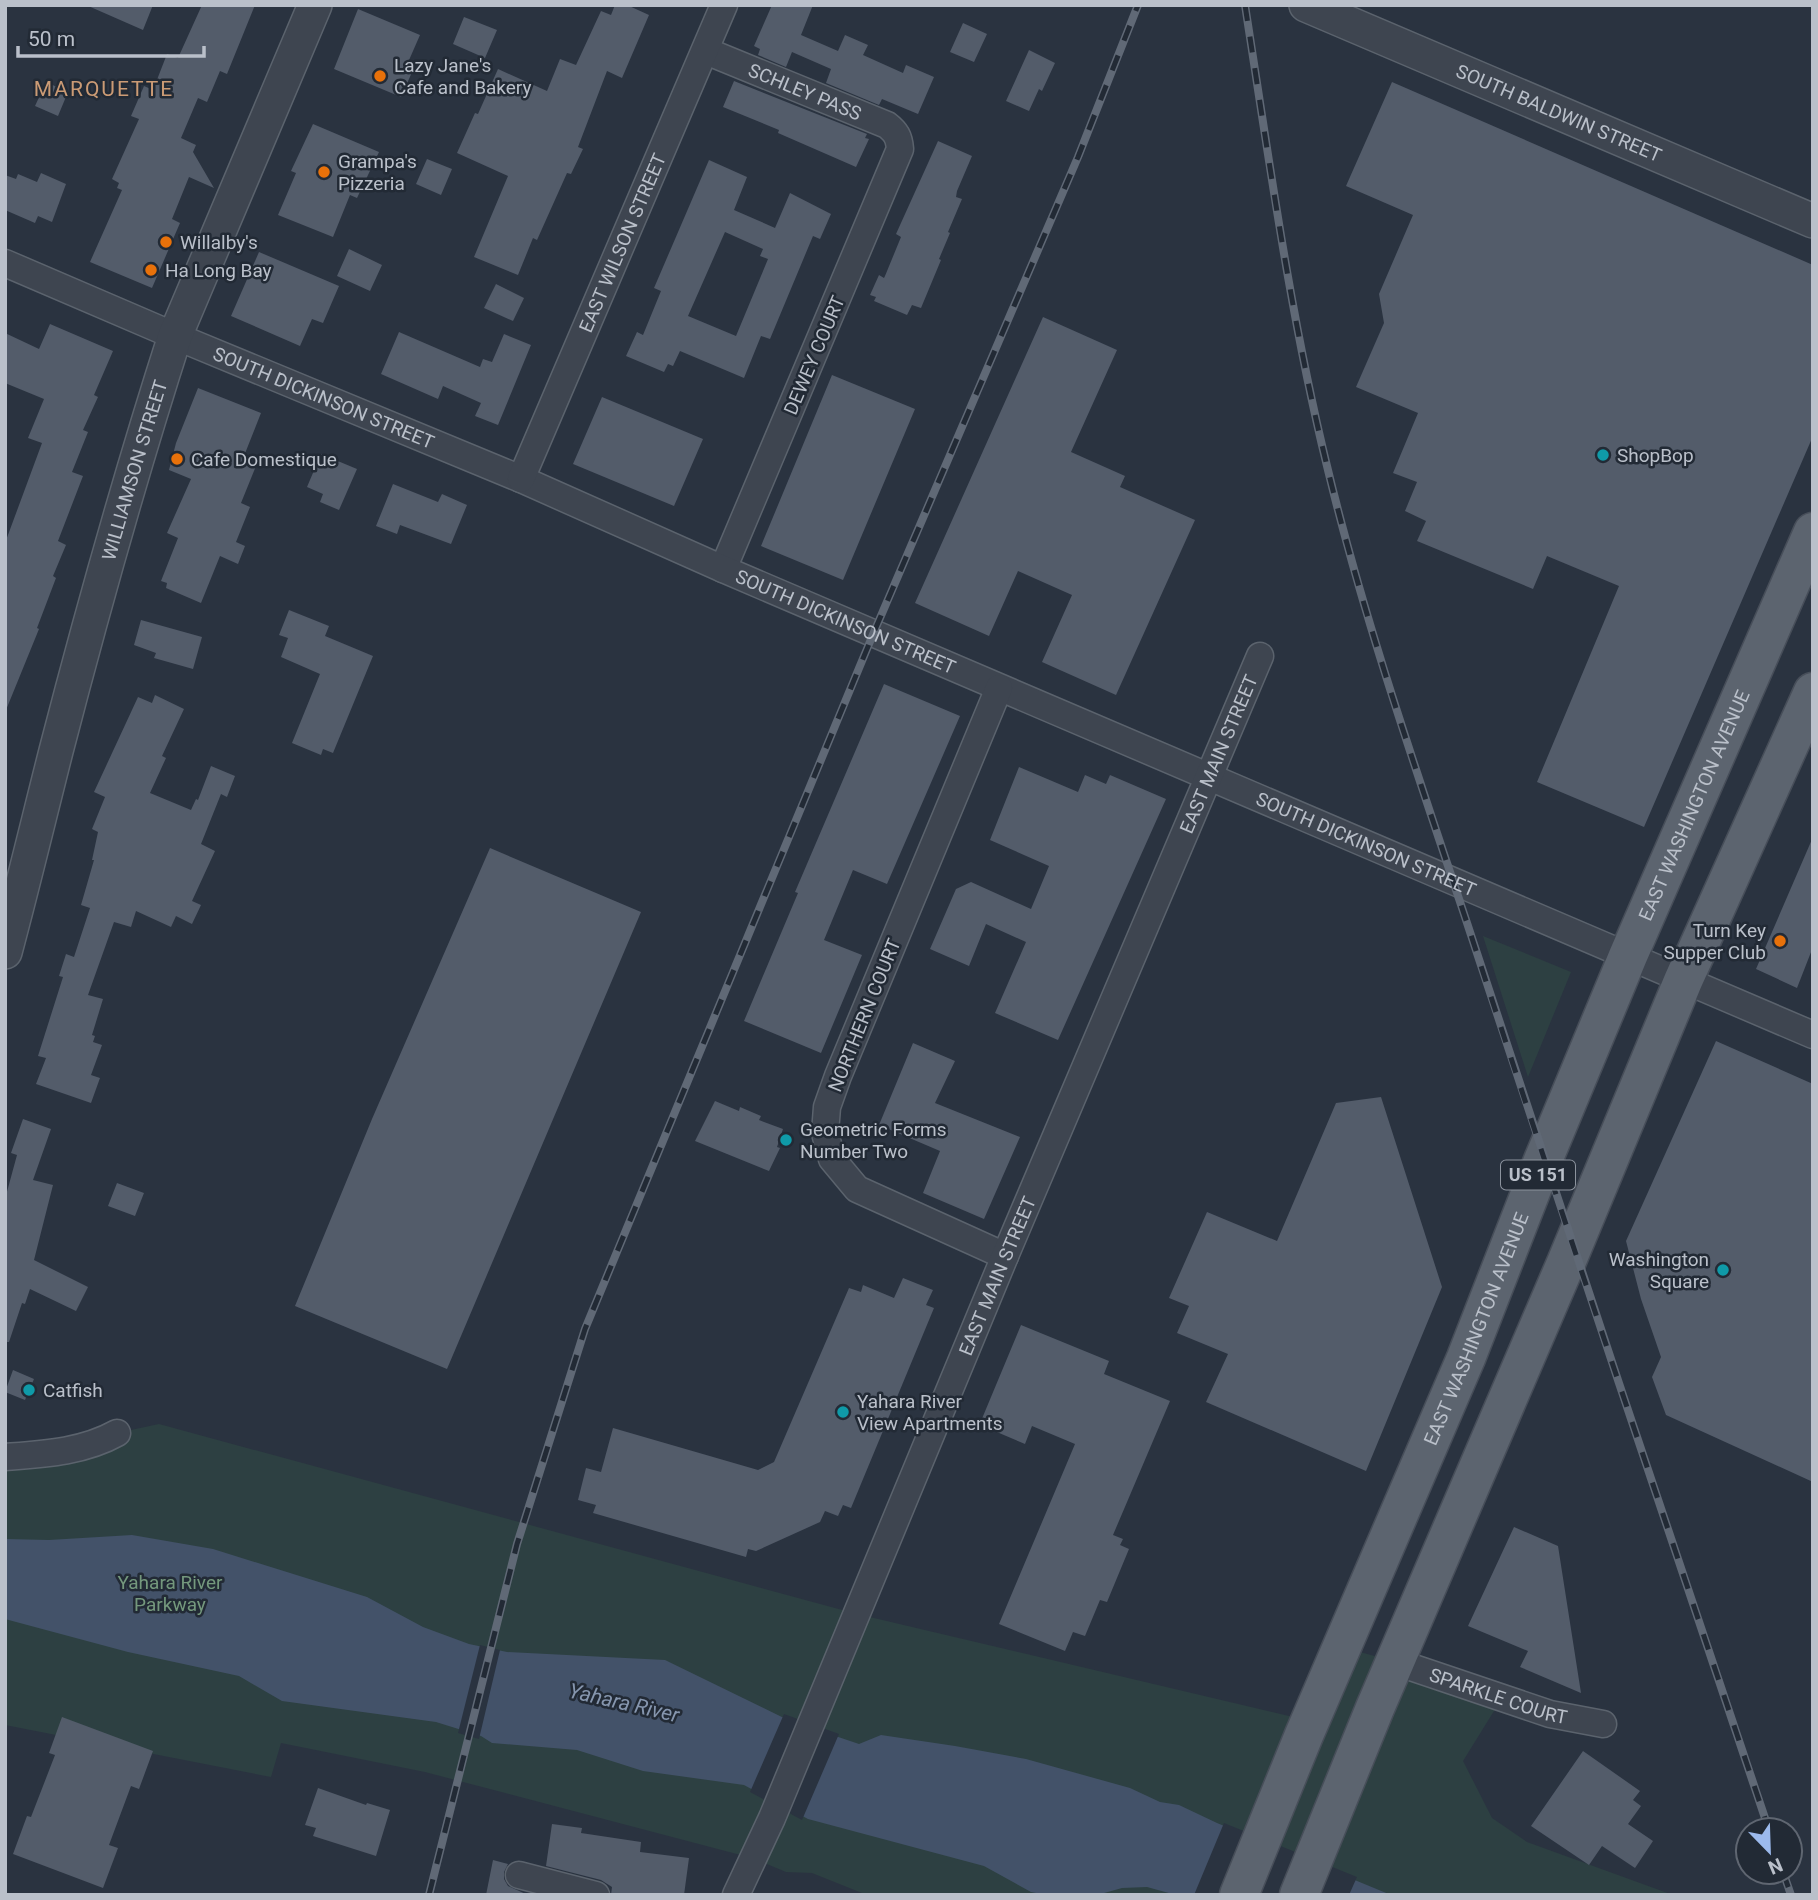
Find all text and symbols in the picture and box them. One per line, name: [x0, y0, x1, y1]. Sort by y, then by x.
scale bar: [18, 14, 203, 58]
text: 50 m: [28, 27, 75, 51]
place label: Lazy Jane's Cafe and Bakery: [394, 54, 531, 99]
street label: SCHLEY PASS: [745, 59, 865, 125]
street label: SOUTH BALDWIN STREET: [1453, 59, 1665, 167]
marker: Lazy Jane's Cafe and Bakery: [372, 68, 388, 84]
district label: MARQUETTE: [34, 77, 174, 101]
place label: Grampa's Pizzeria: [338, 150, 417, 195]
street label: EAST WILSON STREET: [574, 150, 671, 336]
marker: Grampa's Pizzeria: [316, 164, 332, 180]
place label: Willalby's: [180, 231, 258, 254]
marker: Willalby's: [158, 234, 174, 250]
place label: Ha Long Bay: [165, 259, 272, 282]
marker: Ha Long Bay: [143, 262, 159, 278]
street label: DEWEY COURT: [779, 292, 850, 418]
street label: SOUTH DICKINSON STREET: [210, 342, 438, 454]
street label: WILLIAMSON STREET: [97, 377, 172, 563]
place label: ShopBop: [1617, 444, 1694, 467]
marker: ShopBop: [1595, 447, 1611, 463]
place label: Cafe Domestique: [191, 448, 337, 471]
marker: Cafe Domestique: [169, 451, 185, 467]
street label: SOUTH DICKINSON STREET: [732, 565, 959, 679]
street label: EAST MAIN STREET: [1175, 671, 1263, 837]
street label: EAST WASHINGTON AVENUE: [1634, 686, 1755, 924]
street label: SOUTH DICKINSON STREET: [1252, 787, 1479, 902]
place label: Turn Key Supper Club: [1664, 919, 1766, 964]
marker: Turn Key Supper Club: [1772, 933, 1788, 949]
street label: NORTHERN COURT: [823, 935, 906, 1095]
place label: Geometric Forms Number Two: [800, 1118, 947, 1163]
marker: Geometric Forms Number Two: [778, 1132, 794, 1148]
road number: US 151: [1501, 1160, 1575, 1190]
street label: EAST MAIN STREET: [954, 1193, 1041, 1359]
street label: EAST WASHINGTON AVENUE: [1419, 1209, 1534, 1449]
place label: Washington Square: [1609, 1248, 1709, 1293]
marker: Washington Square: [1715, 1262, 1731, 1278]
place label: Catfish: [43, 1379, 103, 1402]
marker: Catfish: [21, 1382, 37, 1398]
place label: Yahara River View Apartments: [857, 1390, 1003, 1435]
marker: Yahara River View Apartments: [835, 1404, 851, 1420]
park label: Yahara River Parkway: [118, 1571, 223, 1616]
street label: SPARKLE COURT: [1426, 1663, 1569, 1729]
water label: Yahara River: [566, 1679, 683, 1728]
north arrow: [1734, 1816, 1804, 1886]
text: N: [1765, 1853, 1786, 1879]

